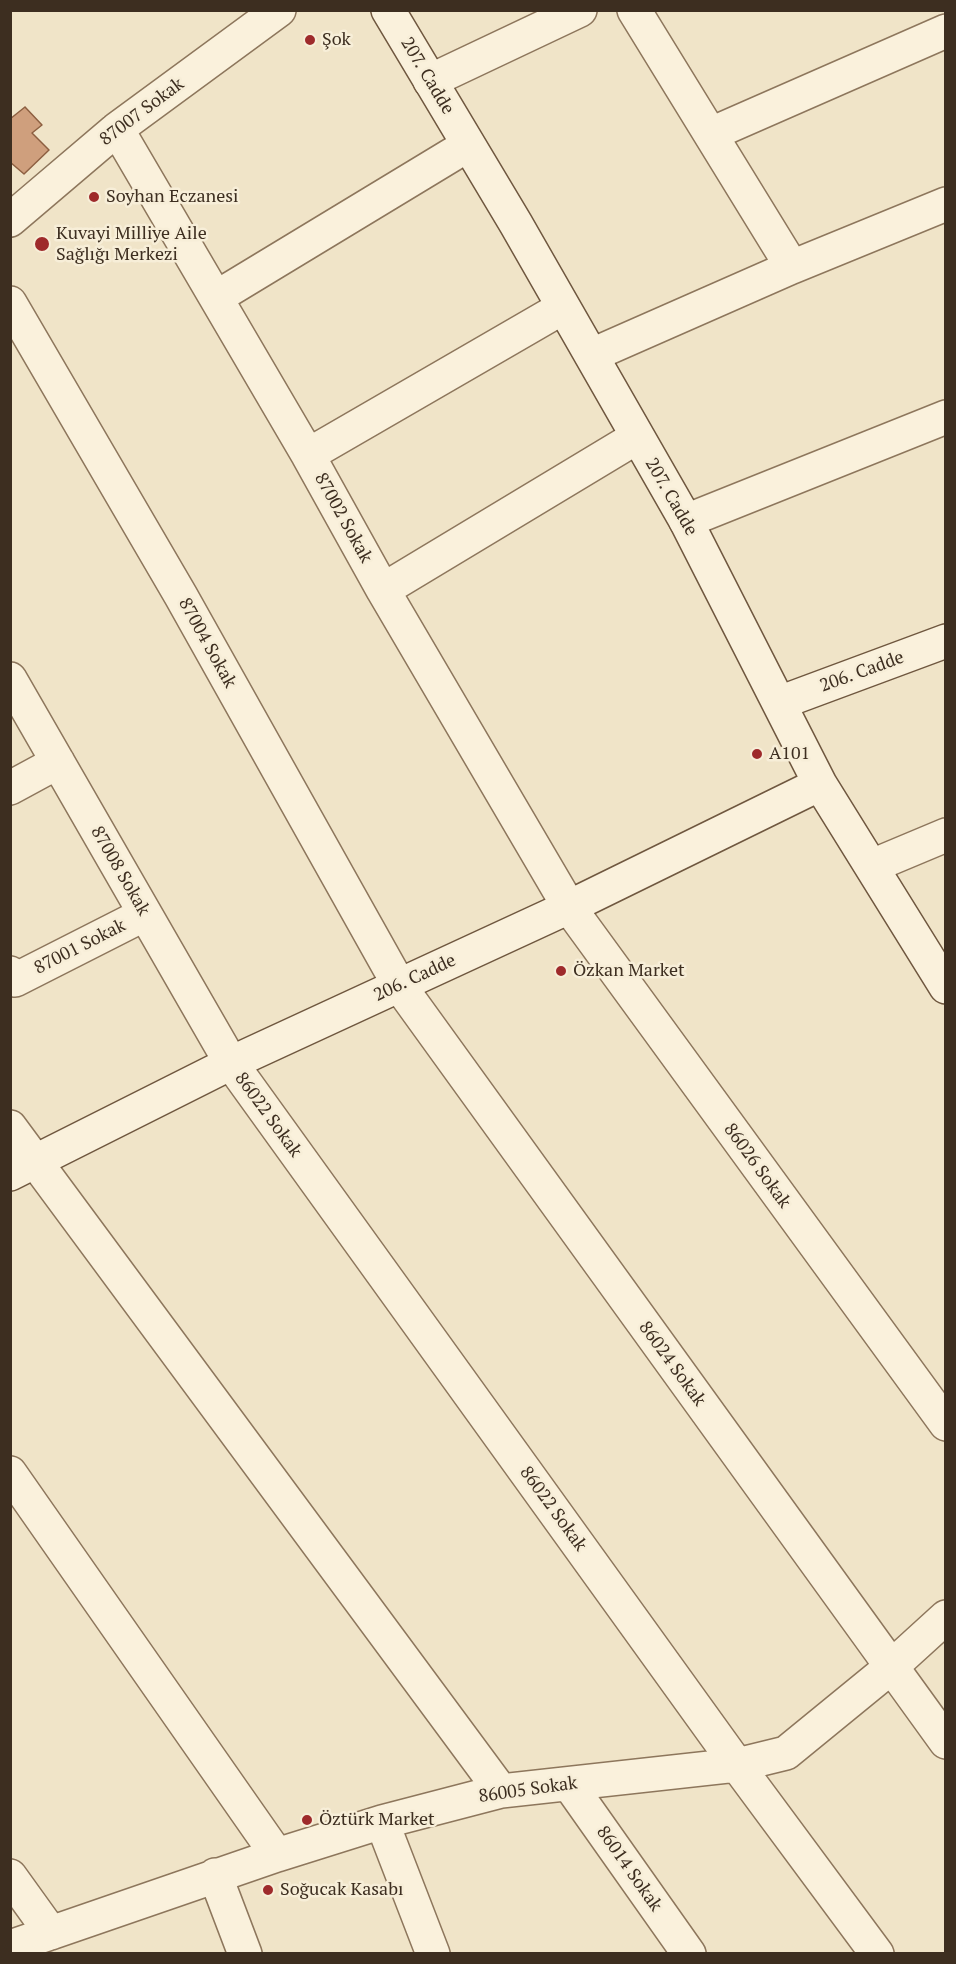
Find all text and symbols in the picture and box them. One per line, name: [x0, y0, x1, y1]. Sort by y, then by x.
place label: Şok: [322, 29, 351, 51]
marker: Şok: [303, 33, 317, 47]
street label: 207. Cadde: [396, 34, 458, 118]
street label: 87007 Sokak: [96, 73, 188, 151]
place label: Soyhan Eczanesi: [106, 186, 238, 208]
marker: Soyhan Eczanesi: [87, 190, 101, 204]
place label: Kuvayi Milliye Aile Sağlığı Merkezi: [56, 223, 207, 266]
marker: Kuvayi Milliye Aile Sağlığı Merkezi: [33, 235, 51, 253]
street label: 207. Cadde: [640, 454, 702, 540]
street label: 87002 Sokak: [309, 469, 377, 567]
street label: 87004 Sokak: [173, 594, 241, 692]
street label: 206. Cadde: [817, 647, 907, 697]
place label: A101: [769, 743, 810, 765]
marker: A101: [750, 747, 764, 761]
street label: 87008 Sokak: [86, 822, 154, 920]
street label: 87001 Sokak: [31, 915, 129, 979]
street label: 206. Cadde: [371, 950, 459, 1006]
place label: Özkan Market: [573, 960, 685, 982]
marker: Özkan Market: [554, 964, 568, 978]
street label: 86022 Sokak: [230, 1068, 306, 1162]
street label: 86026 Sokak: [719, 1119, 795, 1213]
street label: 86024 Sokak: [634, 1317, 710, 1411]
street label: 86022 Sokak: [515, 1462, 591, 1556]
street label: 86005 Sokak: [477, 1772, 579, 1808]
place label: Öztürk Market: [319, 1809, 435, 1831]
marker: Öztürk Market: [300, 1813, 314, 1827]
street label: 86014 Sokak: [592, 1822, 666, 1916]
place label: Soğucak Kasabı: [280, 1879, 403, 1901]
marker: Soğucak Kasabı: [261, 1883, 275, 1897]

